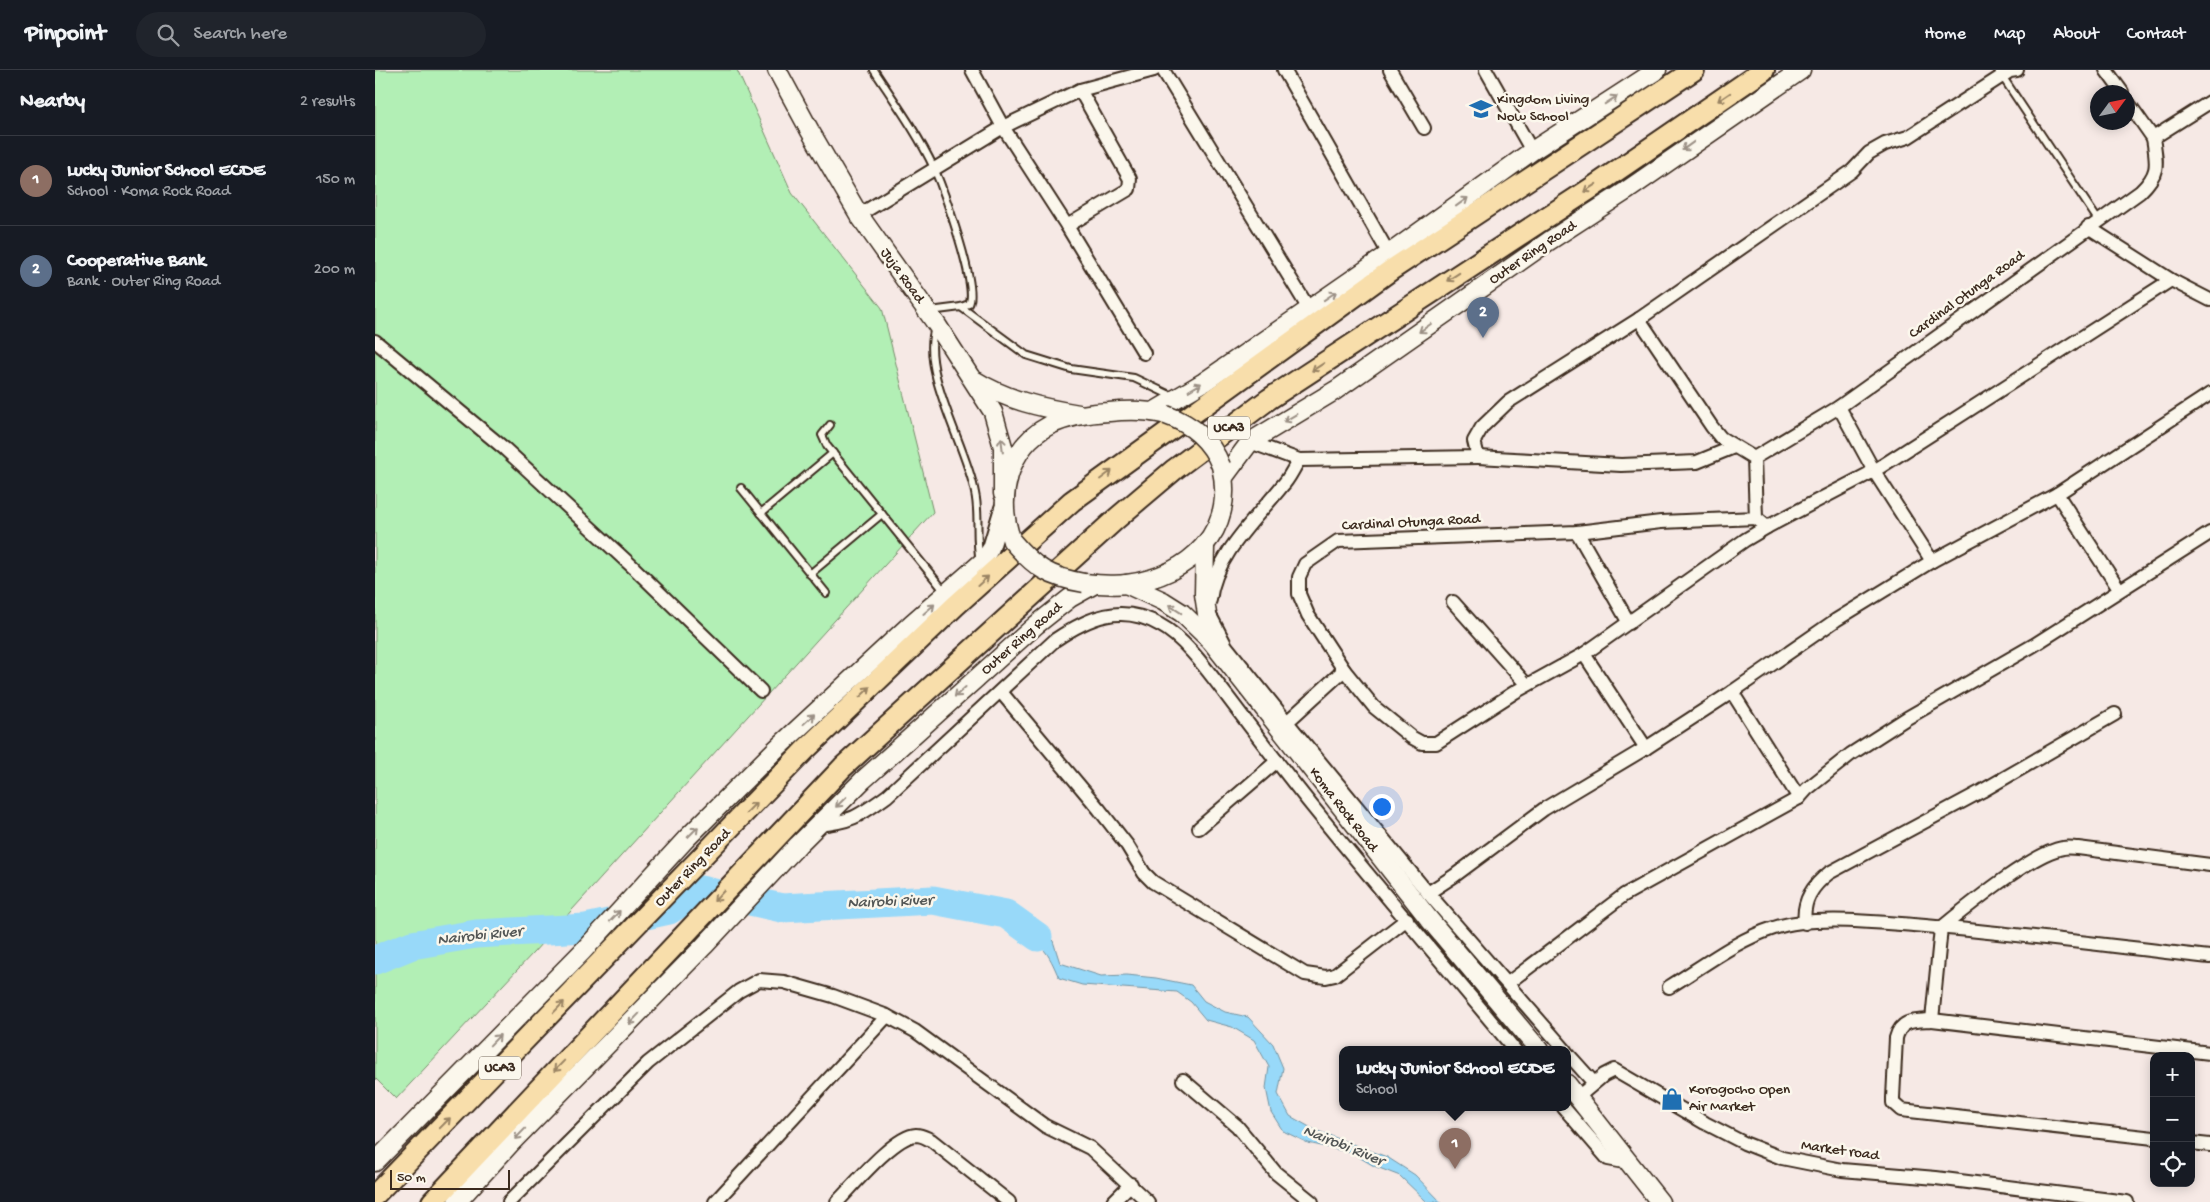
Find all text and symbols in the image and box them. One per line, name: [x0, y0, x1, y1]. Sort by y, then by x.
search box: [136, 12, 486, 57]
text: Pinpoint: [25, 20, 106, 49]
icon: search: [154, 21, 182, 49]
text: Search here: [194, 23, 287, 46]
text: Home: [1924, 24, 1966, 45]
text: Map: [1994, 24, 2025, 45]
text: About: [2053, 24, 2099, 45]
text: Contact: [2127, 24, 2185, 45]
north arrow: [2090, 85, 2135, 130]
text: Nearby: [20, 90, 85, 115]
place label: Kingdom Living Now School: [1497, 91, 1589, 126]
one-way arrow: [1717, 92, 1731, 102]
text: 2 results: [300, 93, 355, 112]
one-way arrow: [1604, 95, 1618, 106]
school or university icon: Kingdom Living Now School: [1468, 96, 1494, 122]
one-way arrow: [1682, 141, 1695, 152]
text: Lucky Junior School ECDE: [67, 160, 265, 183]
text: 1: [33, 171, 39, 190]
text: 150 m: [316, 171, 355, 190]
text: School · Koma Rock Road: [67, 183, 230, 202]
one-way arrow: [1583, 184, 1597, 194]
one-way arrow: [1455, 197, 1469, 207]
street label: Outer Ring Road: [1486, 216, 1581, 289]
street label: Juja Road: [876, 245, 929, 308]
street label: Cardinal Otunga Road: [1906, 246, 2029, 343]
text: Cooperative Bank: [67, 250, 206, 273]
text: 2: [32, 261, 40, 280]
text: 200 m: [314, 261, 355, 280]
one-way arrow: [1447, 272, 1461, 282]
text: Bank · Outer Ring Road: [67, 273, 220, 292]
one-way arrow: [1322, 291, 1336, 301]
pin: 2: [1467, 297, 1499, 338]
one-way arrow: [1418, 323, 1432, 333]
one-way arrow: [1311, 362, 1325, 372]
one-way arrow: [1188, 382, 1202, 392]
one-way arrow: [1283, 413, 1297, 423]
road number: UCA3: [1208, 416, 1250, 439]
one-way arrow: [997, 438, 1007, 454]
one-way arrow: [1099, 470, 1113, 480]
street label: Cardinal Otunga Road: [1341, 510, 1482, 536]
one-way arrow: [977, 575, 990, 587]
street label: Outer Ring Road: [978, 598, 1067, 679]
one-way arrow: [922, 603, 935, 614]
one-way arrow: [1168, 604, 1182, 614]
one-way arrow: [859, 686, 871, 698]
one-way arrow: [954, 686, 967, 698]
one-way arrow: [802, 713, 815, 725]
street label: Koma Rock Road: [1304, 764, 1382, 857]
your location: [1369, 794, 1395, 820]
one-way arrow: [834, 796, 847, 808]
one-way arrow: [745, 801, 757, 814]
street label: Outer Ring Road: [651, 824, 736, 911]
one-way arrow: [687, 826, 699, 838]
one-way arrow: [713, 890, 725, 903]
water label: Nairobi River: [847, 892, 936, 914]
one-way arrow: [609, 910, 621, 922]
water label: Nairobi River: [437, 923, 527, 951]
one-way arrow: [553, 1000, 565, 1013]
one-way arrow: [628, 1012, 640, 1025]
one-way arrow: [488, 1034, 501, 1046]
popup: [1339, 1046, 1571, 1111]
map controls: [2150, 1052, 2195, 1187]
button: +: [2150, 1052, 2195, 1097]
road number: UCA3: [479, 1056, 521, 1080]
text: Lucky Junior School ECDE: [1356, 1058, 1554, 1081]
one-way arrow: [553, 1060, 565, 1073]
text: School: [1356, 1081, 1398, 1100]
place label: Korogocho Open Air Market: [1689, 1081, 1790, 1116]
shop icon: Korogocho Open Air Market: [1659, 1086, 1685, 1112]
button: −: [2150, 1097, 2195, 1142]
one-way arrow: [439, 1117, 451, 1129]
water label: Nairobi River: [1300, 1122, 1389, 1173]
one-way arrow: [514, 1128, 526, 1140]
pin: 1: [1439, 1128, 1471, 1169]
street label: Market road: [1800, 1137, 1881, 1166]
button: locate: [2150, 1142, 2195, 1187]
scale bar: [390, 1167, 510, 1190]
text: 50 m: [397, 1170, 426, 1187]

